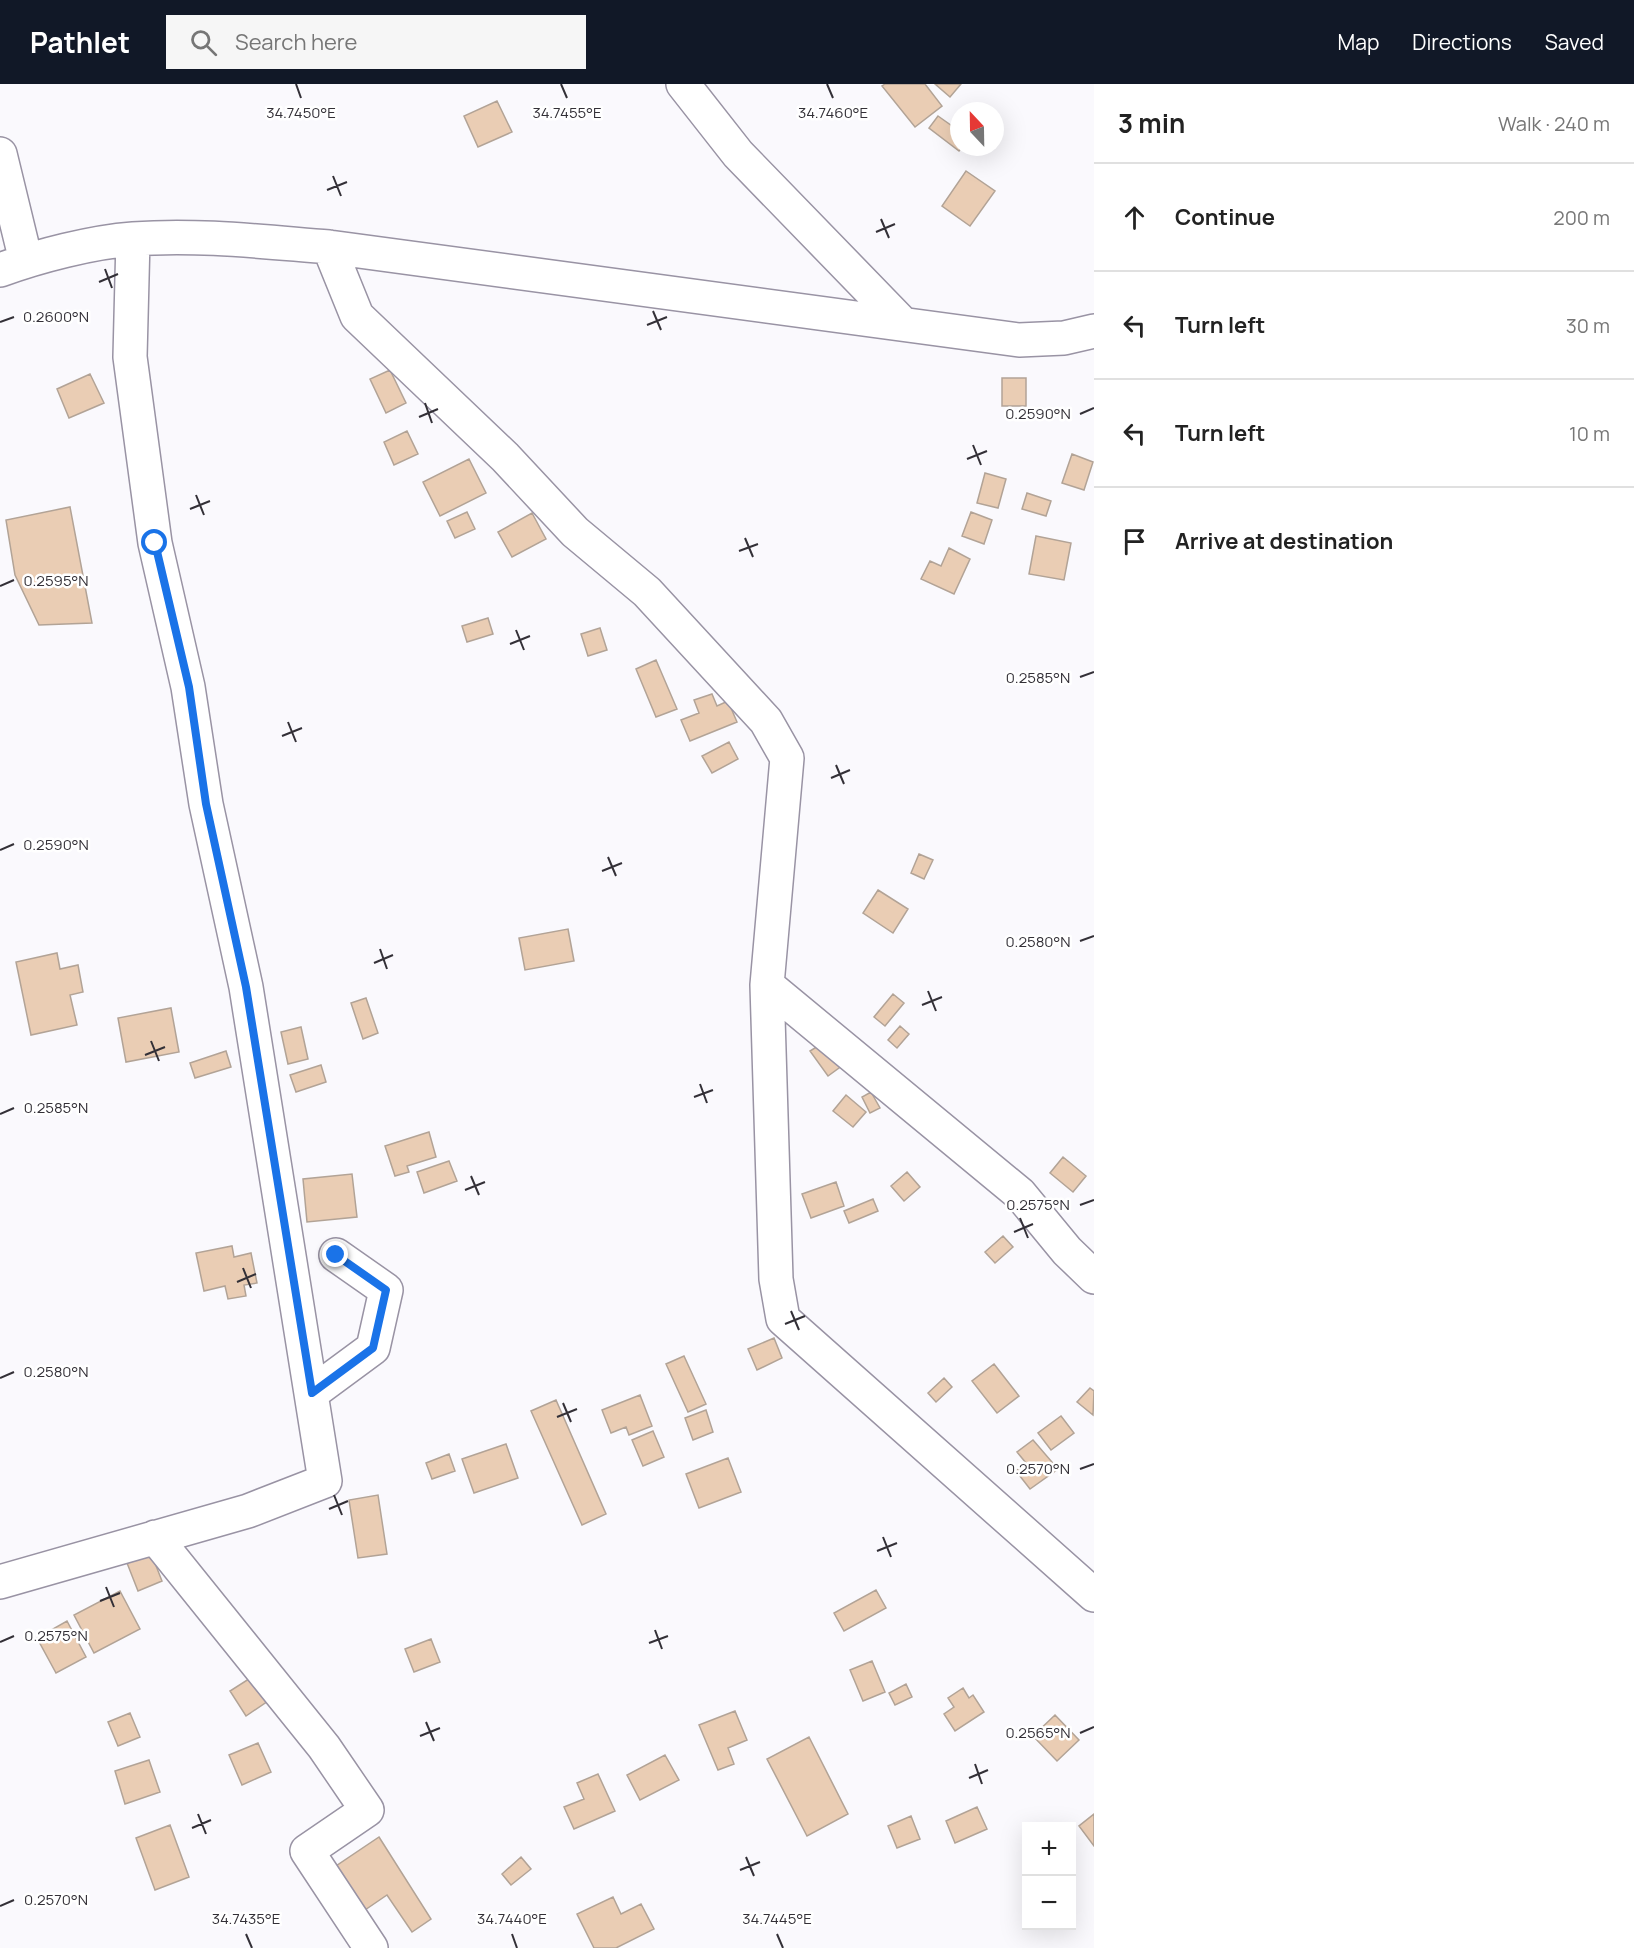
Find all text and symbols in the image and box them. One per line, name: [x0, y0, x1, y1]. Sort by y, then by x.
search box: [166, 15, 586, 69]
text: Pathlet: [30, 23, 130, 61]
icon: search: [187, 26, 220, 59]
text: Search here: [235, 27, 357, 57]
text: Map: [1338, 28, 1379, 56]
text: Directions: [1412, 28, 1512, 56]
text: Saved: [1545, 28, 1604, 56]
text: 34.7450°E: [266, 102, 336, 123]
text: 34.7455°E: [532, 102, 602, 123]
text: 34.7460°E: [798, 102, 868, 123]
north arrow: [950, 102, 1004, 156]
text: 3 min: [1118, 105, 1185, 141]
text: Walk · 240 m: [1498, 110, 1610, 137]
icon: ahead: [1118, 201, 1151, 234]
text: Continue: [1175, 202, 1275, 232]
text: 200 m: [1553, 204, 1610, 231]
text: 0.2600°N: [23, 306, 89, 327]
icon: left: [1118, 309, 1151, 342]
text: Turn left: [1175, 310, 1265, 340]
text: 30 m: [1566, 312, 1610, 339]
text: 0.2590°N: [1005, 403, 1071, 424]
icon: left: [1118, 417, 1151, 450]
text: Turn left: [1175, 418, 1265, 448]
text: 10 m: [1569, 420, 1610, 447]
icon: arrive: [1118, 525, 1151, 558]
text: Arrive at destination: [1175, 526, 1393, 556]
route start: [141, 529, 167, 555]
text: 0.2595°N: [23, 570, 89, 591]
text: 0.2585°N: [1006, 667, 1070, 688]
text: 0.2590°N: [23, 834, 89, 855]
text: 0.2580°N: [1005, 931, 1071, 952]
text: 0.2585°N: [24, 1097, 88, 1118]
text: 0.2575°N: [1006, 1194, 1070, 1215]
route end: [322, 1241, 348, 1267]
text: 0.2580°N: [23, 1361, 89, 1382]
text: 0.2570°N: [1006, 1458, 1070, 1479]
text: 0.2575°N: [24, 1625, 88, 1646]
text: 0.2565°N: [1005, 1722, 1071, 1743]
map controls: [1022, 1822, 1076, 1930]
button: +: [1022, 1822, 1076, 1876]
button: −: [1022, 1876, 1076, 1930]
text: 0.2570°N: [24, 1889, 88, 1910]
text: 34.7435°E: [212, 1908, 280, 1929]
text: 34.7440°E: [477, 1908, 547, 1929]
text: 34.7445°E: [742, 1908, 812, 1929]

